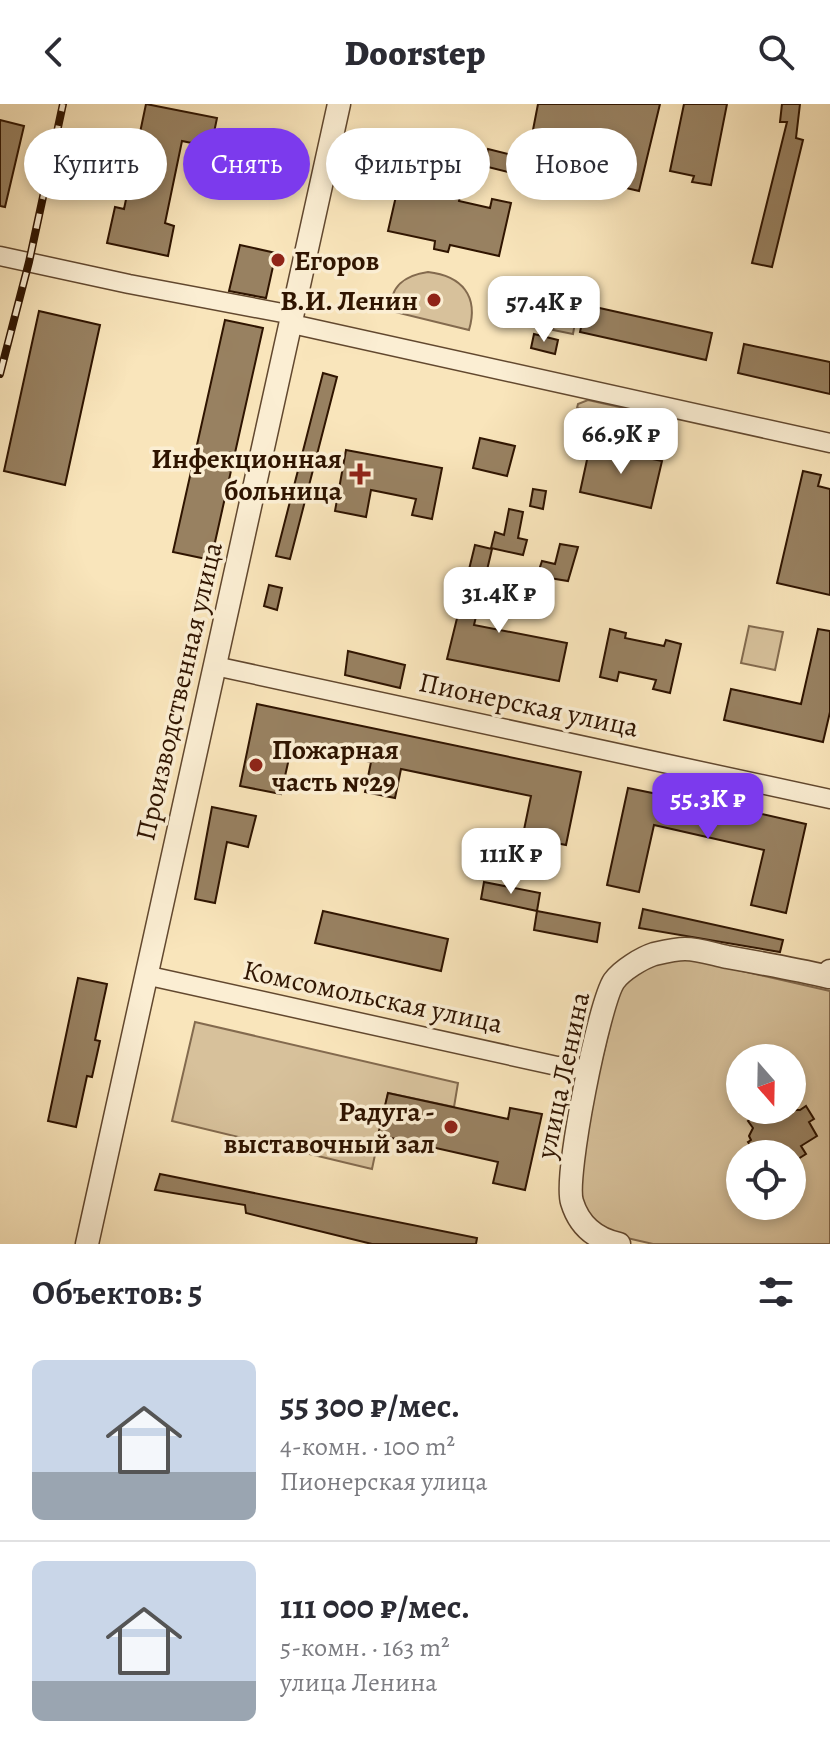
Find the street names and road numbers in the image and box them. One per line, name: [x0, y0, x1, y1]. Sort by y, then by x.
street label: Производственная улица: [126, 538, 232, 844]
street label: Пионерская улица: [416, 663, 642, 747]
street label: Комсомольская улица: [239, 951, 506, 1043]
street label: улица Ленина: [527, 988, 599, 1163]

